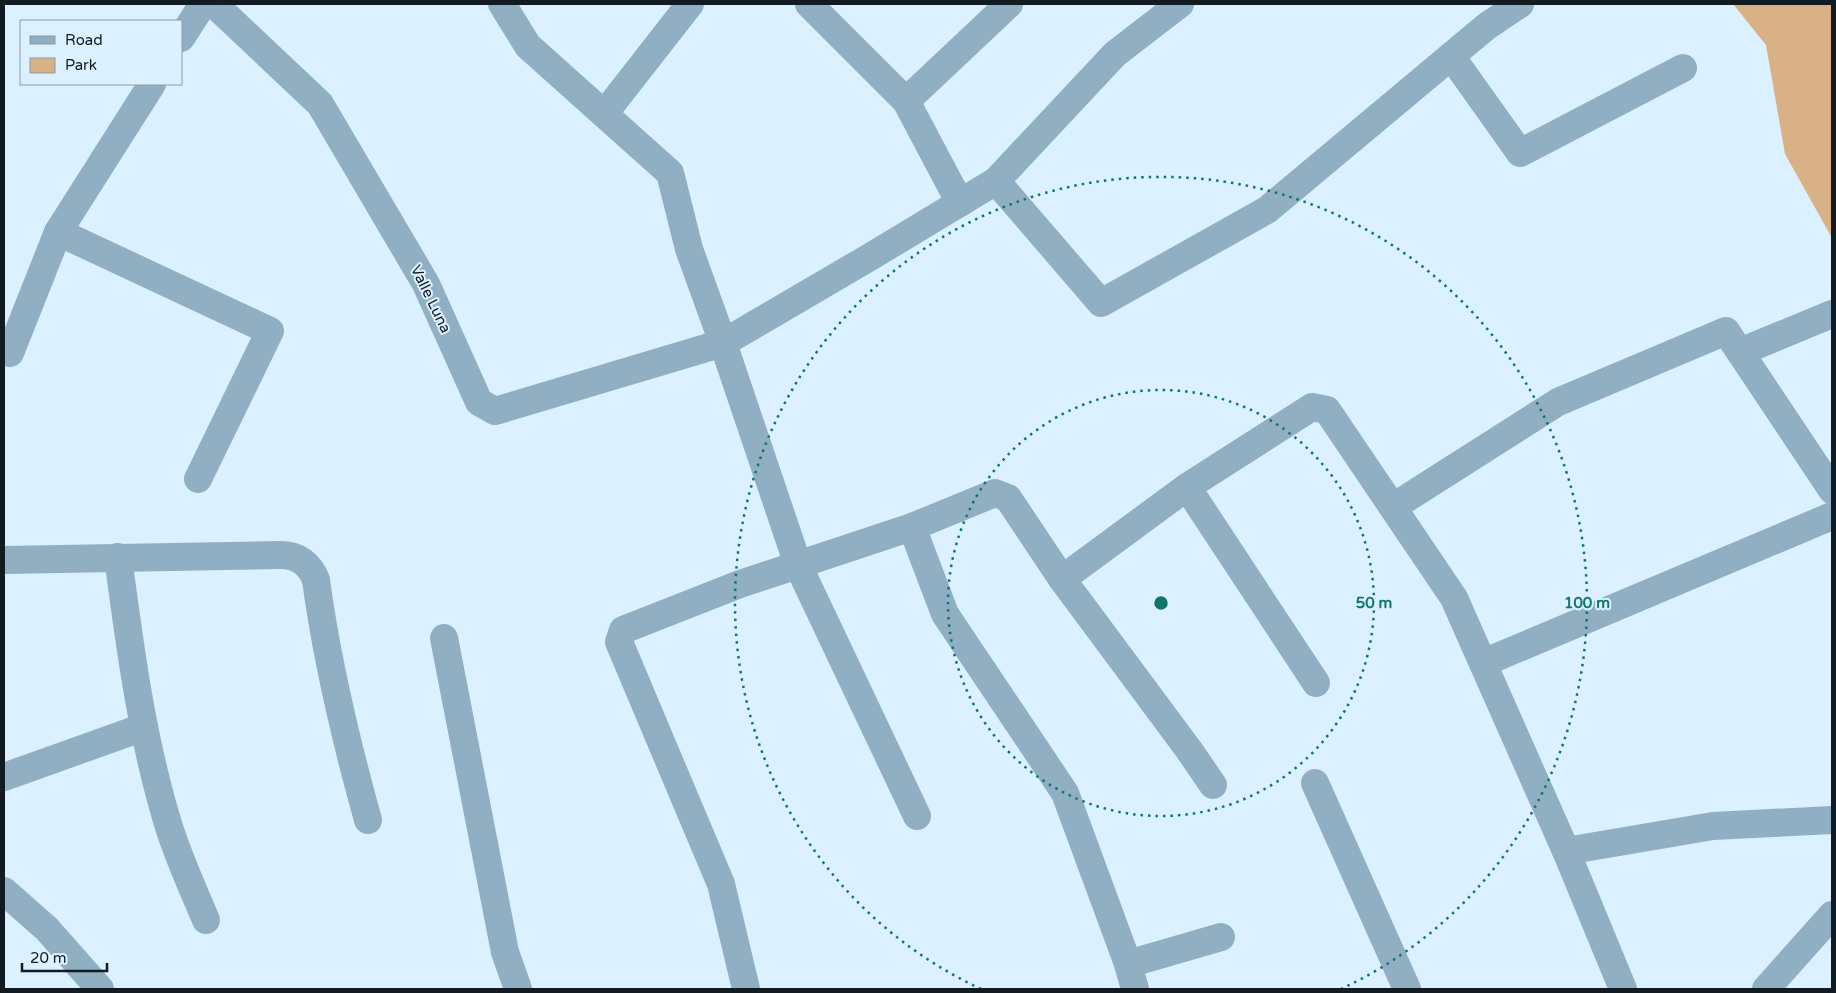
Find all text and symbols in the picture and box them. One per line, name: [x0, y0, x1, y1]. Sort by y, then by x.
legend: [20, 20, 182, 85]
text: Road: [65, 31, 103, 49]
text: Park: [65, 56, 97, 74]
street label: Valle Luna: [407, 262, 455, 336]
centre of rings: [1152, 594, 1170, 612]
text: 50 m: [1356, 594, 1392, 612]
text: 100 m: [1564, 594, 1610, 612]
scale bar: [22, 940, 108, 972]
text: 20 m: [30, 949, 67, 967]

